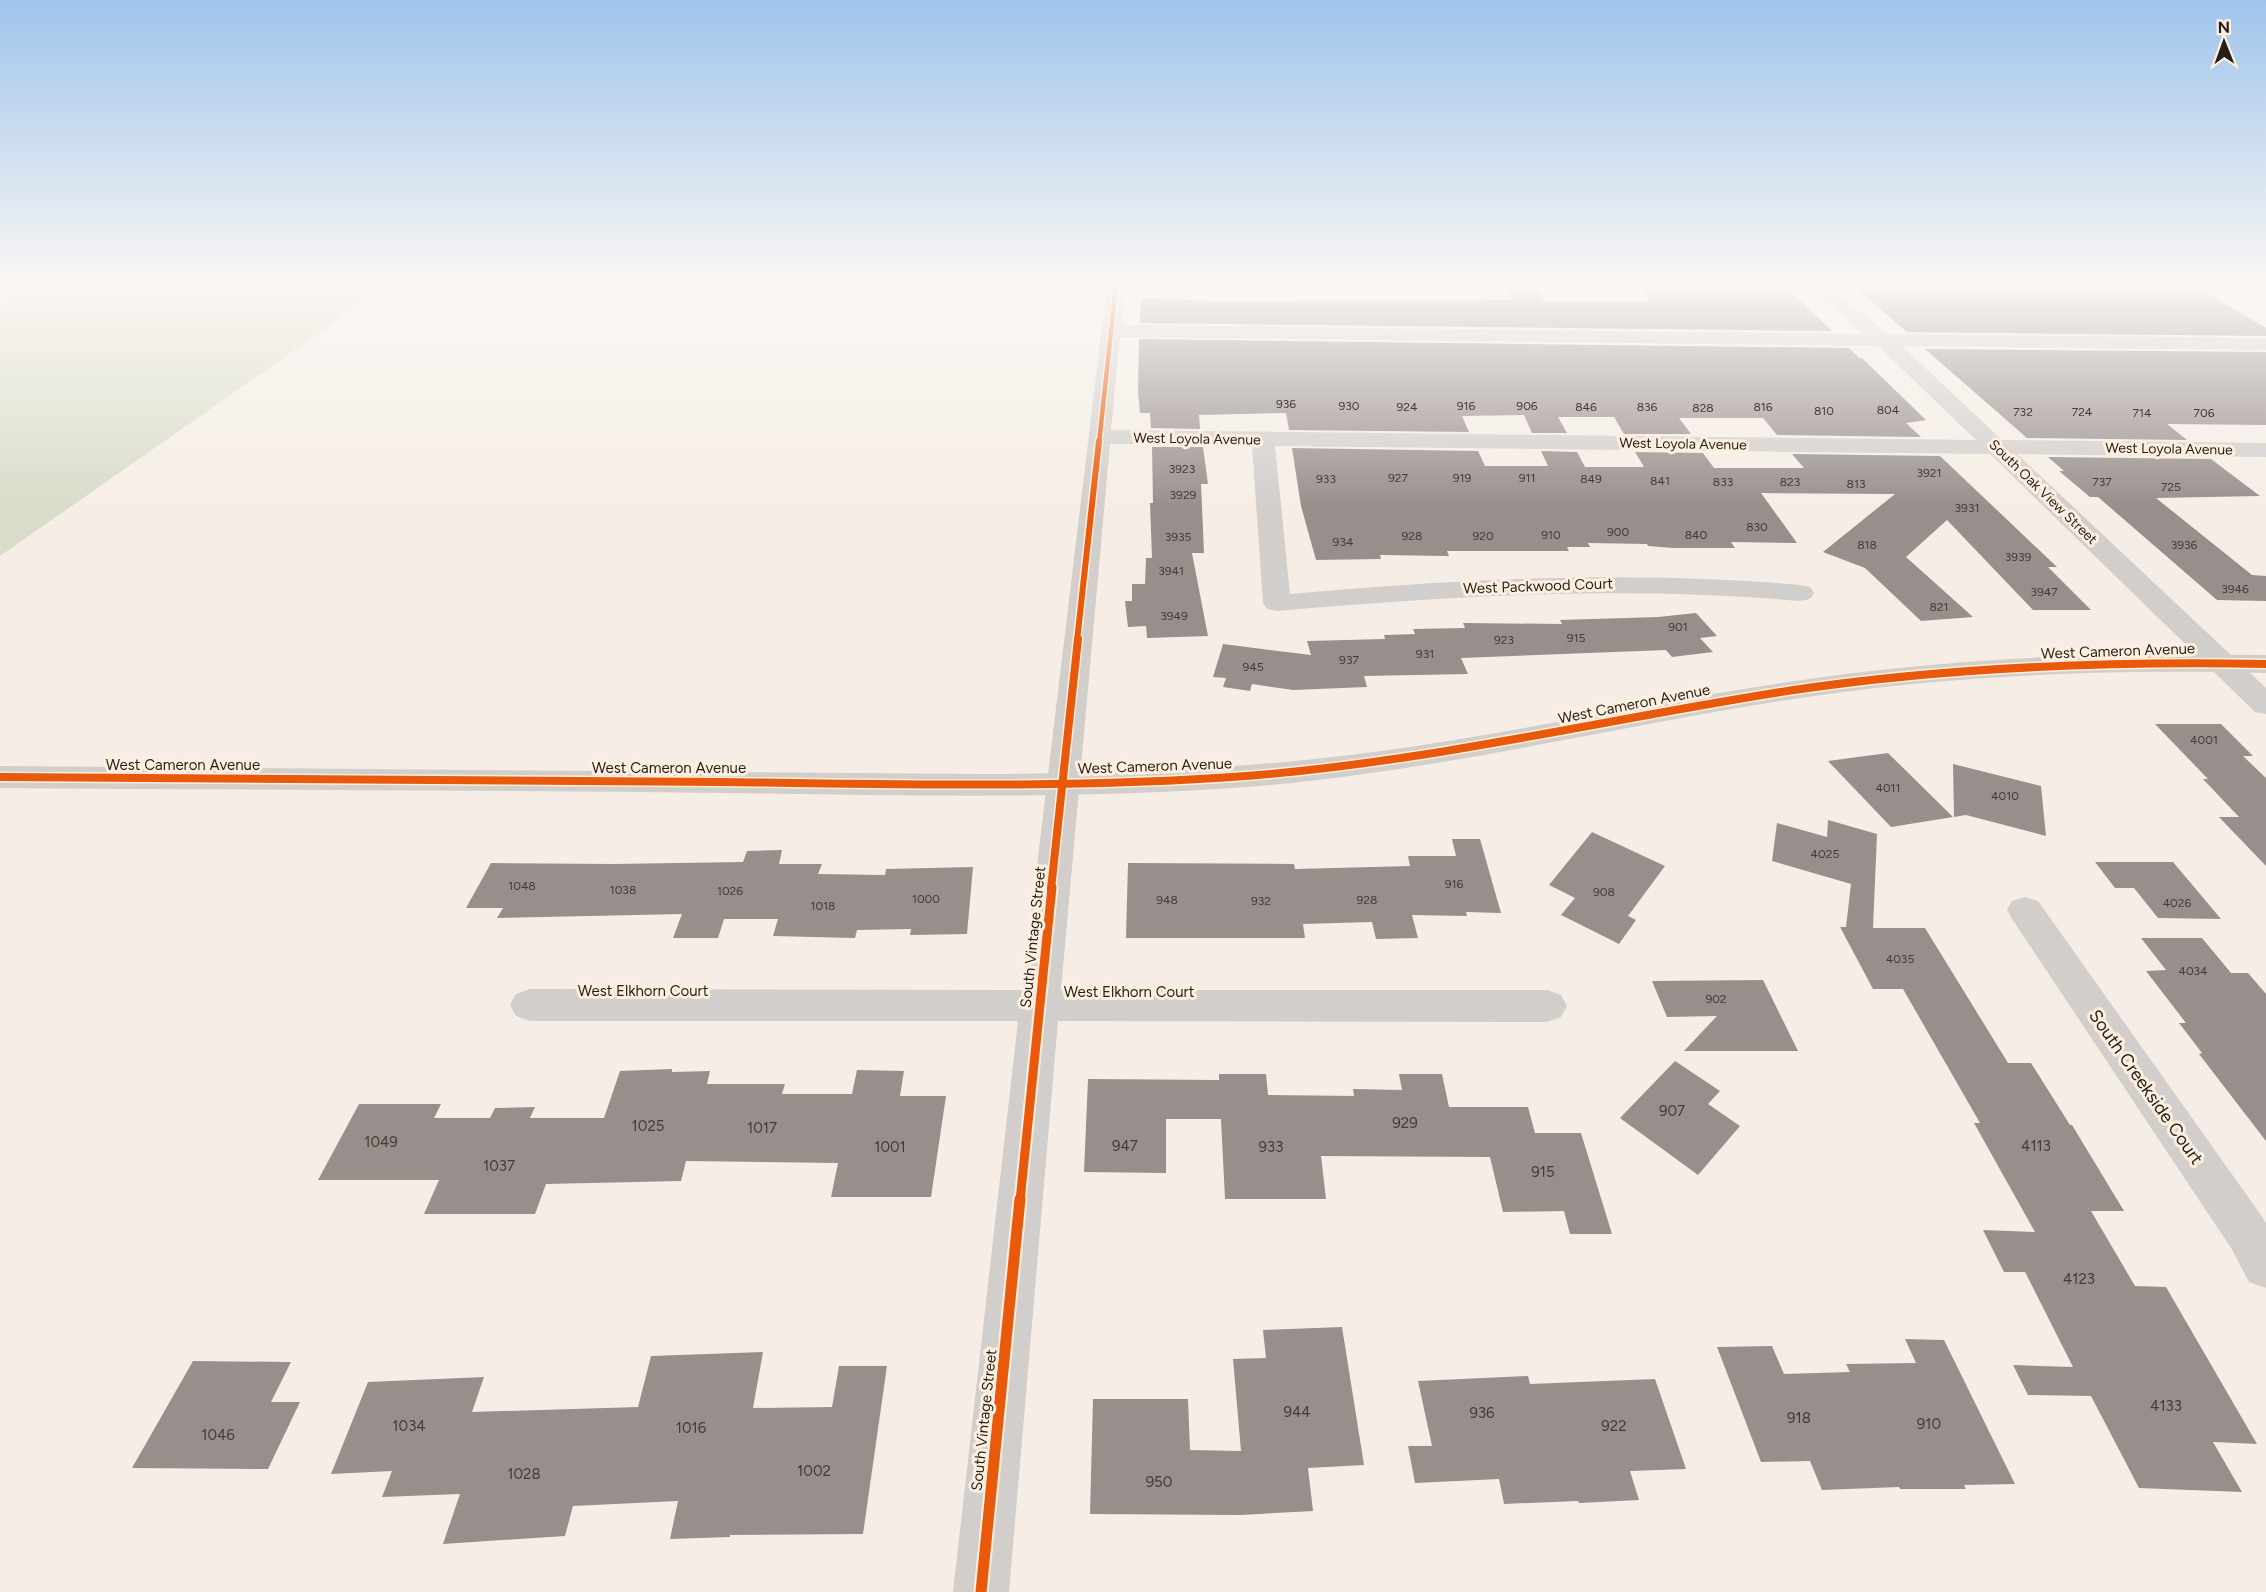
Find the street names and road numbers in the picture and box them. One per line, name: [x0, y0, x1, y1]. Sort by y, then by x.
street label: West Loyola Avenue: [1133, 429, 1261, 449]
street label: West Loyola Avenue: [1619, 434, 1747, 454]
street label: South Oak View Street: [1986, 436, 2100, 548]
street label: West Loyola Avenue: [2105, 439, 2233, 459]
street label: West Packwood Court: [1463, 574, 1614, 598]
street label: West Cameron Avenue: [2041, 639, 2195, 663]
street label: West Cameron Avenue: [1557, 680, 1711, 728]
street label: West Cameron Avenue: [1078, 754, 1232, 778]
street label: West Cameron Avenue: [106, 756, 260, 774]
street label: West Cameron Avenue: [592, 759, 746, 777]
street label: South Vintage Street: [1017, 865, 1049, 1009]
street label: West Elkhorn Court: [578, 982, 709, 1000]
street label: West Elkhorn Court: [1064, 983, 1195, 1001]
street label: South Creekside Court: [2084, 1005, 2208, 1169]
street label: South Vintage Street: [968, 1348, 1000, 1492]

